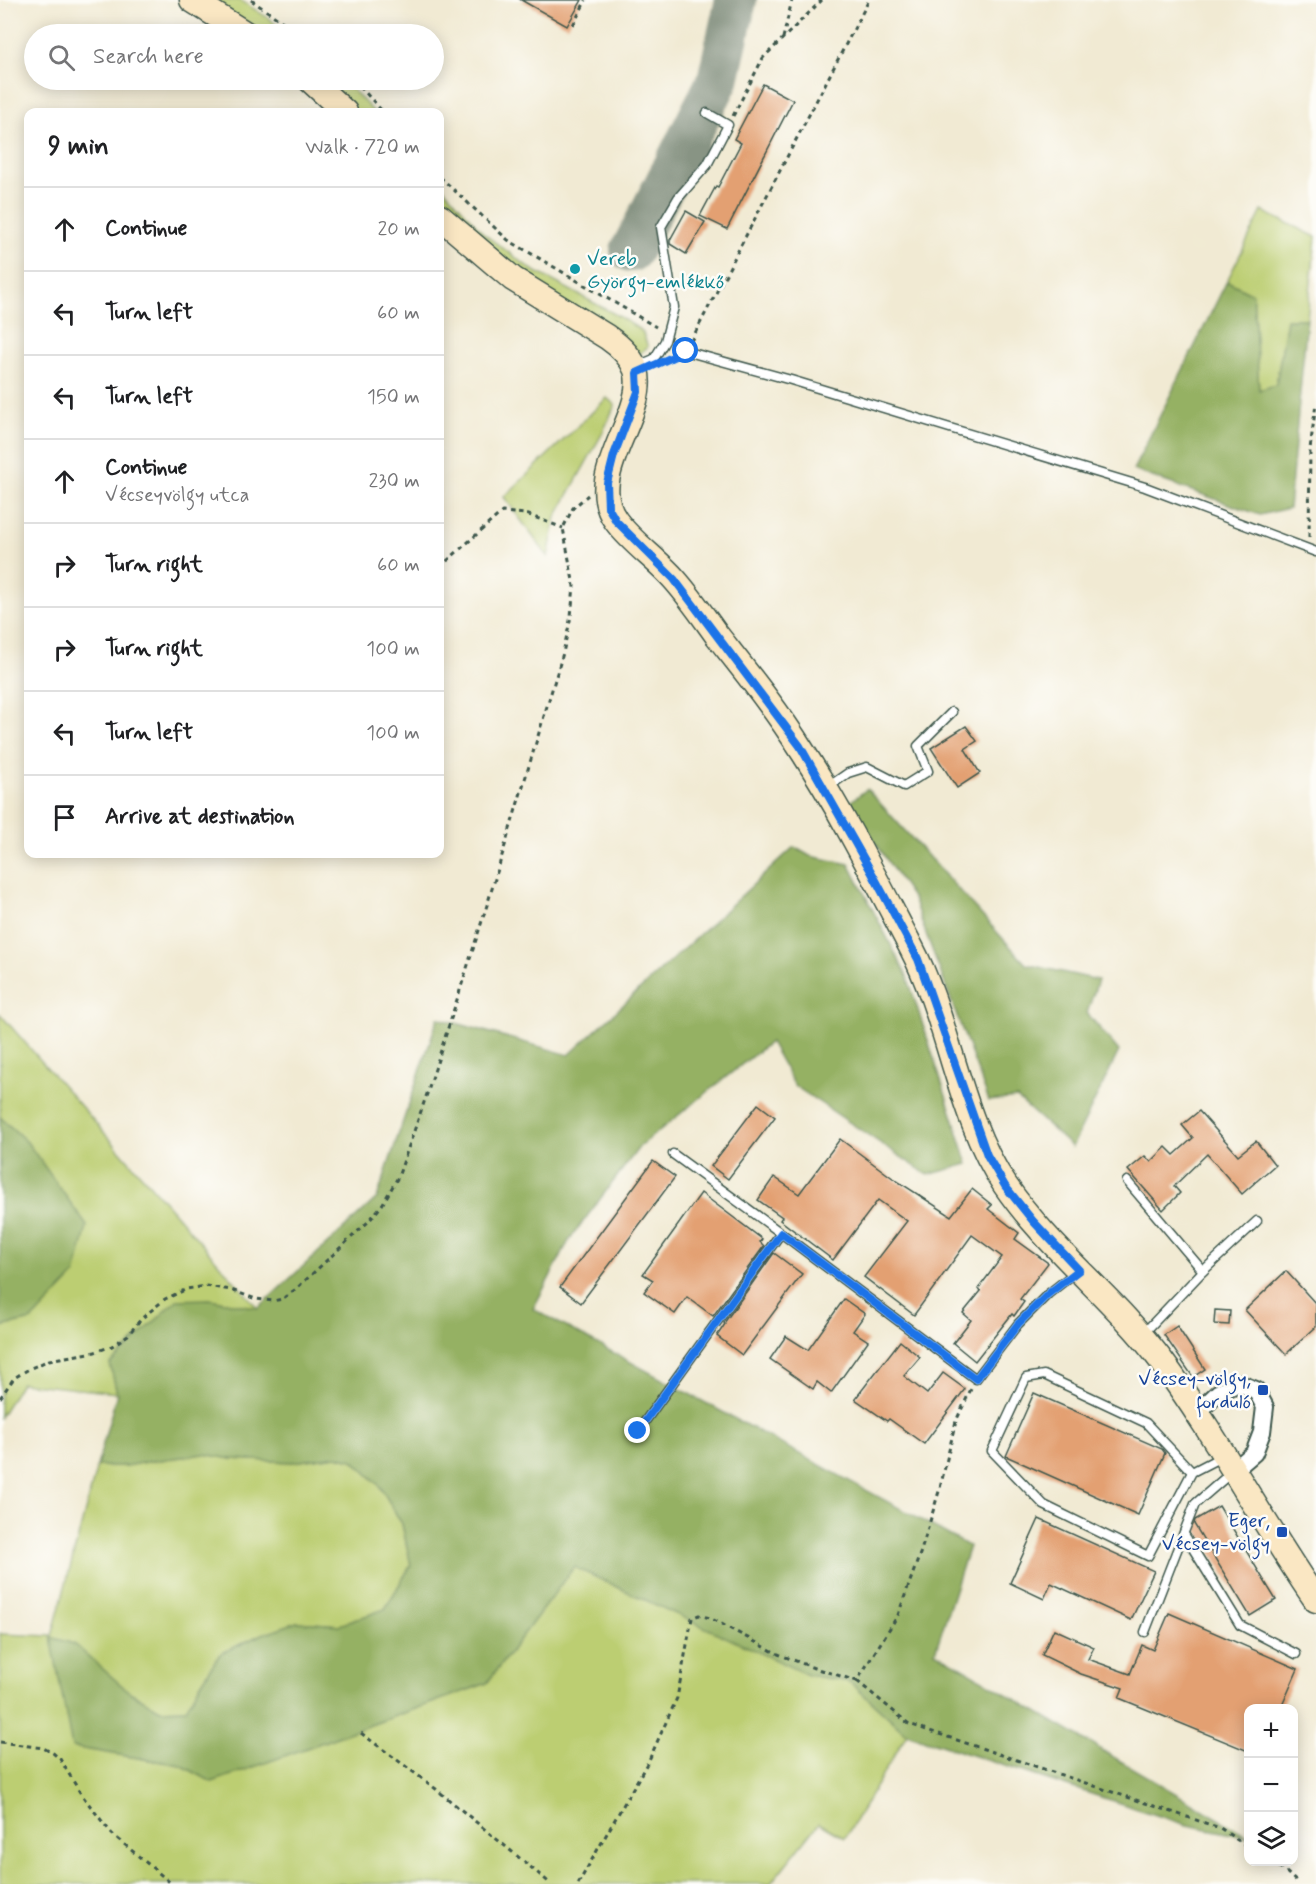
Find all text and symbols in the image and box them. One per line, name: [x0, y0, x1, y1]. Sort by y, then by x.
search box: [24, 24, 444, 90]
icon: search: [45, 41, 78, 74]
text: Search here: [93, 43, 204, 71]
text: 9 min: [48, 130, 109, 164]
text: Walk · 720 m: [305, 134, 420, 161]
icon: ahead: [48, 213, 81, 246]
text: Continue: [105, 215, 187, 243]
text: 20 m: [377, 216, 420, 243]
place label: Vereb György-emlékkő: [587, 246, 724, 298]
marker: Vereb György-emlékkő: [568, 262, 582, 276]
icon: left: [48, 297, 81, 330]
text: Turn left: [105, 299, 193, 327]
text: 60 m: [377, 300, 420, 327]
route start: [672, 337, 698, 363]
icon: left: [48, 381, 81, 414]
text: Turn left: [105, 383, 193, 411]
text: 150 m: [367, 384, 420, 411]
text: Continue: [105, 454, 187, 482]
icon: ahead: [48, 465, 81, 498]
text: 230 m: [368, 468, 420, 495]
text: Vécseyvölgy utca: [105, 482, 249, 509]
icon: right: [48, 549, 81, 582]
text: Turn right: [105, 551, 203, 579]
text: 60 m: [377, 552, 420, 579]
icon: right: [48, 633, 81, 666]
text: Turn right: [105, 635, 203, 663]
text: 100 m: [366, 636, 420, 663]
icon: left: [48, 717, 81, 750]
text: Turn left: [105, 719, 193, 747]
text: 100 m: [366, 720, 420, 747]
icon: arrive: [48, 801, 81, 834]
text: Arrive at destination: [105, 803, 295, 831]
place label: Vécsey-völgy, forduló: [1138, 1366, 1251, 1418]
marker: Vécsey-völgy, forduló: [1256, 1383, 1270, 1397]
route end: [624, 1417, 650, 1443]
place label: Eger, Vécsey-völgy: [1162, 1508, 1270, 1560]
marker: Eger, Vécsey-völgy: [1275, 1525, 1289, 1539]
map controls: [1244, 1704, 1298, 1866]
button: +: [1244, 1704, 1298, 1758]
button: −: [1244, 1758, 1298, 1812]
button: layers: [1244, 1812, 1298, 1866]

